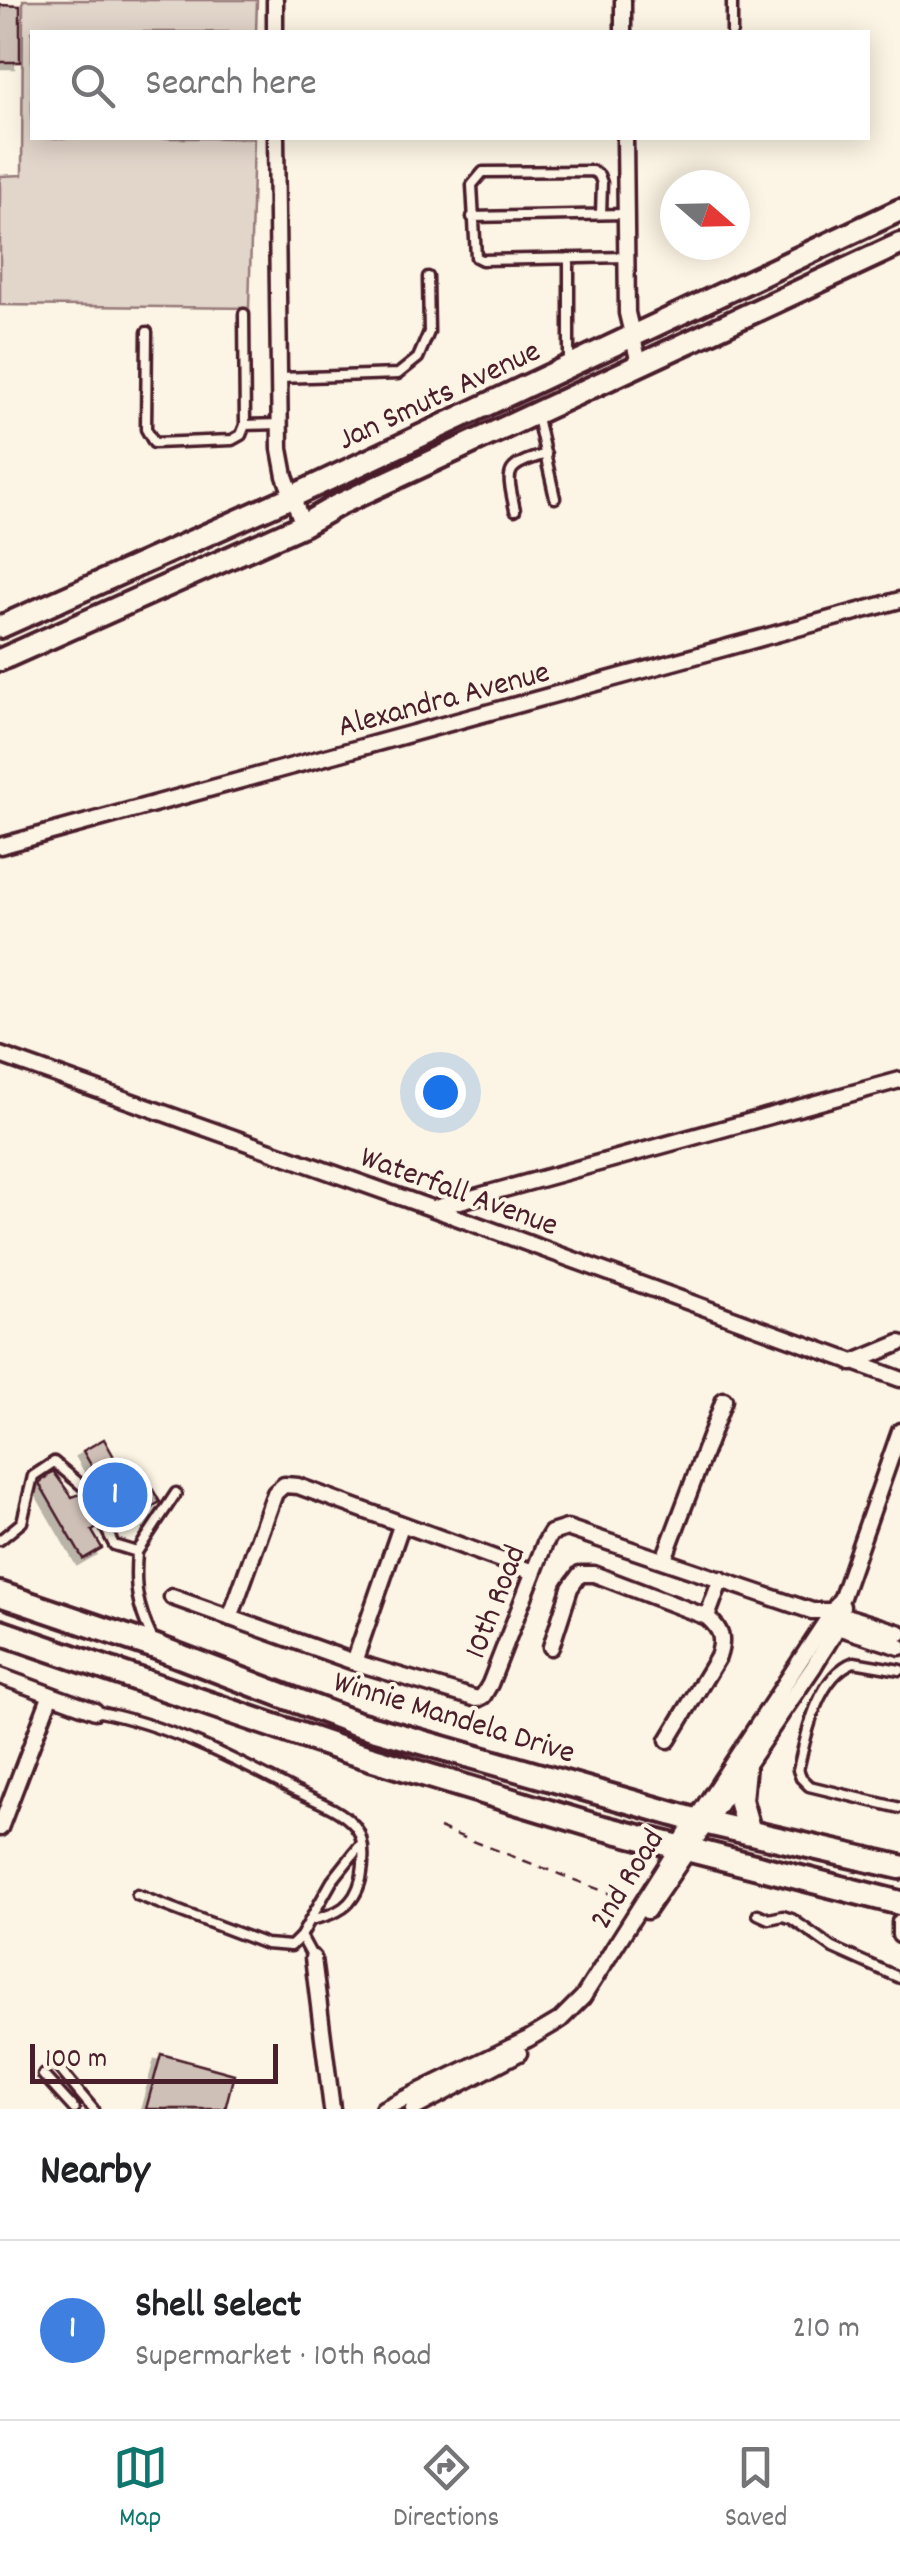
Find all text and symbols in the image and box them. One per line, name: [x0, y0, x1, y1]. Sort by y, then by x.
search box: [30, 30, 870, 140]
icon: search: [65, 58, 120, 113]
text: Search here: [145, 58, 317, 113]
north arrow: [660, 170, 750, 260]
street label: Jan Smuts Avenue: [331, 330, 549, 465]
street label: Alexandra Avenue: [333, 651, 555, 752]
your location: [415, 1067, 466, 1118]
street label: Waterfall Avenue: [353, 1137, 564, 1251]
pin: 1: [82, 1458, 148, 1532]
street label: 10th Road: [455, 1539, 540, 1666]
street label: Winnie Mandela Drive: [327, 1661, 580, 1778]
street label: 2nd Road: [580, 1821, 678, 1940]
scale bar: [30, 2039, 278, 2084]
text: 100 m: [45, 2041, 107, 2081]
text: Nearby: [40, 2144, 150, 2204]
text: Shell Select: [135, 2280, 301, 2335]
text: 1: [69, 2307, 76, 2353]
text: 210 m: [792, 2307, 860, 2353]
text: Supermarket · 10th Road: [135, 2335, 432, 2381]
tab: Map: [113, 2440, 168, 2540]
tab: Directions: [393, 2440, 499, 2540]
tab: Saved: [725, 2440, 787, 2540]

